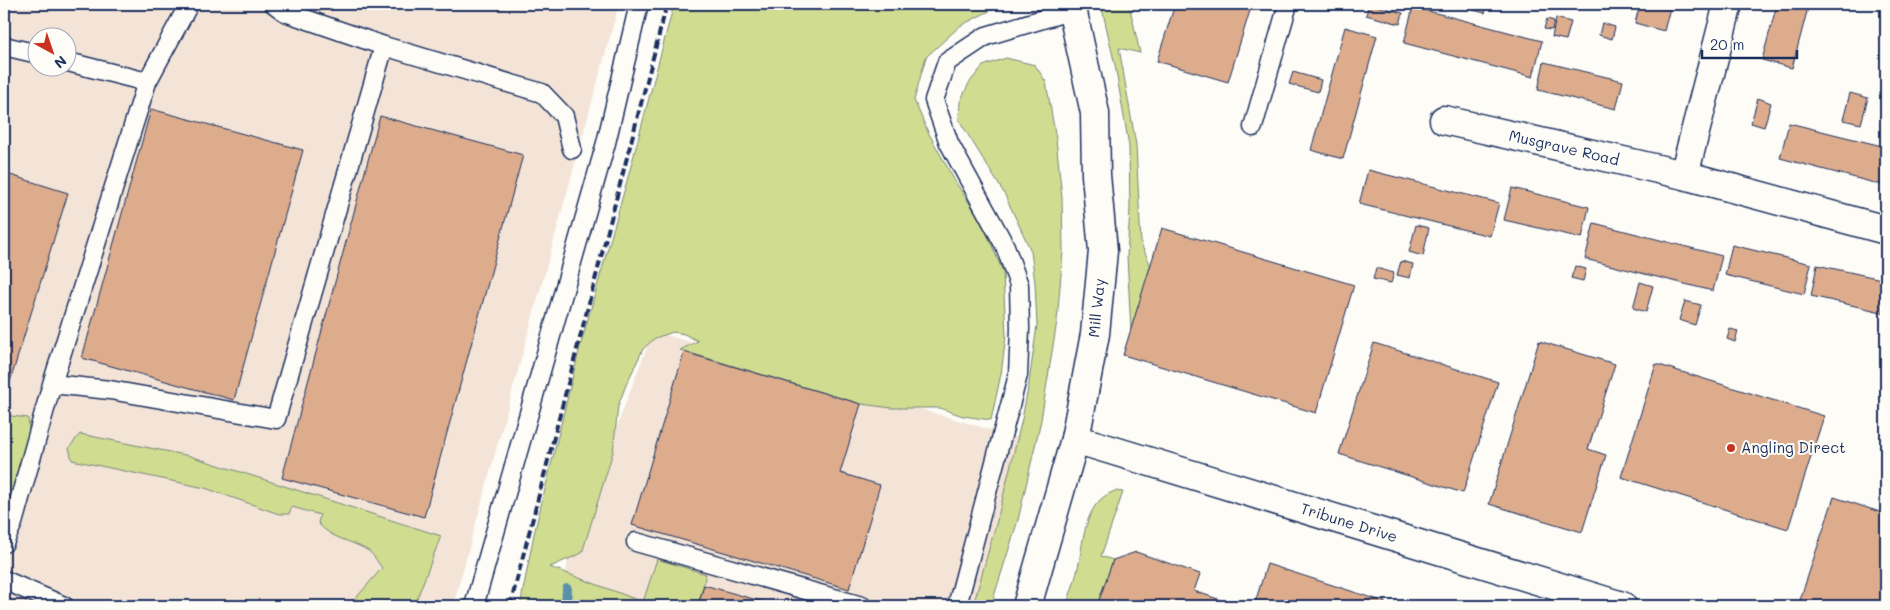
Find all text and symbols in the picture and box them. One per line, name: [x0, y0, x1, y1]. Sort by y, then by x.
north arrow: [28, 28, 78, 78]
scale bar: [1702, 28, 1798, 60]
text: 20 m: [1710, 34, 1744, 54]
text: N: [50, 52, 71, 73]
street label: Musgrave Road: [1507, 125, 1621, 169]
street label: Mill Way: [1083, 277, 1109, 338]
place label: Angling Direct: [1741, 437, 1846, 457]
marker: Angling Direct: [1725, 442, 1737, 454]
street label: Tribune Drive: [1298, 498, 1400, 546]

